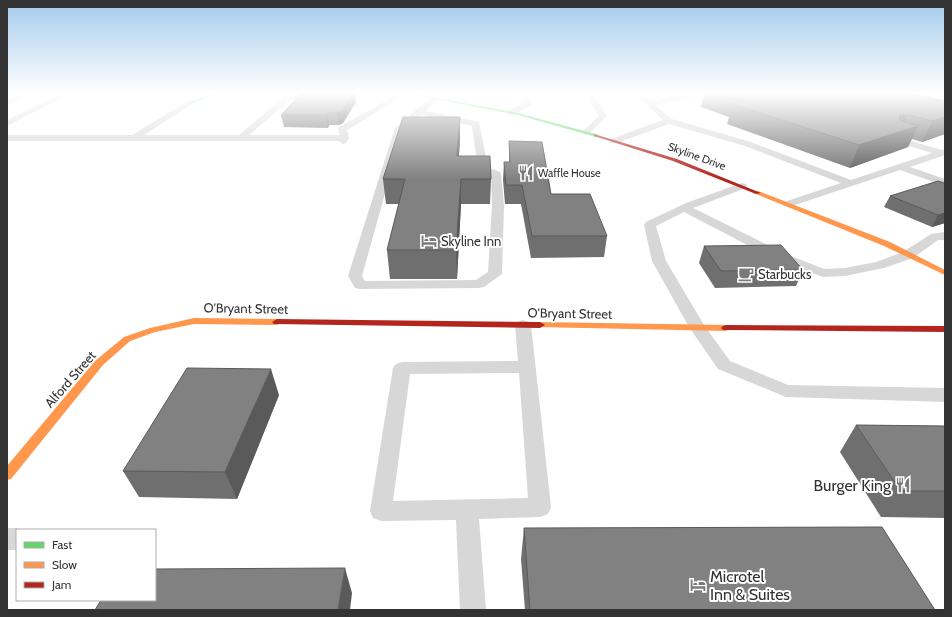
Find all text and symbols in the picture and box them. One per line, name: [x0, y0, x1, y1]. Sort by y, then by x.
street label: Skyline Drive: [666, 139, 728, 173]
restaurant icon: Waffle House: [517, 164, 535, 182]
place label: Waffle House: [538, 166, 601, 180]
hotel icon: Skyline Inn: [420, 232, 438, 250]
place label: Skyline Inn: [441, 233, 501, 249]
cafe icon: Starbucks: [737, 265, 755, 283]
place label: Starbucks: [758, 266, 812, 282]
street label: O'Bryant Street: [204, 299, 289, 317]
street label: O'Bryant Street: [528, 304, 613, 322]
street label: Alford Street: [41, 347, 99, 411]
place label: Burger King: [814, 476, 892, 495]
restaurant icon: Burger King: [894, 476, 912, 494]
legend: [16, 529, 156, 601]
text: Fast: [52, 537, 72, 552]
text: Slow: [52, 557, 77, 572]
place label: Microtel Inn & Suites: [710, 567, 790, 604]
hotel icon: Microtel Inn & Suites: [689, 576, 707, 594]
text: Jam: [51, 577, 71, 592]

